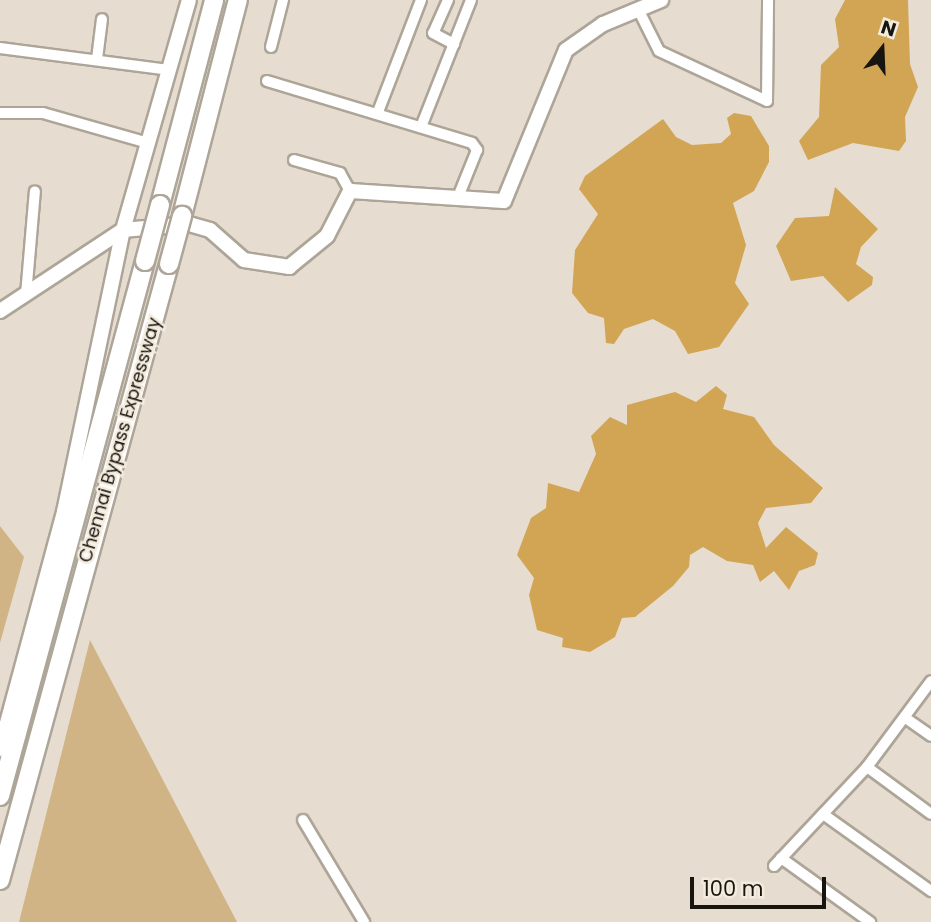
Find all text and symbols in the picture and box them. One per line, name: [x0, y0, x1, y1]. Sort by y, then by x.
north arrow: [847, 14, 917, 84]
text: N: [878, 14, 900, 44]
street label: Chennai Bypass Expressway: [75, 315, 165, 565]
scale bar: [693, 862, 830, 906]
text: 100 m: [703, 874, 763, 903]

